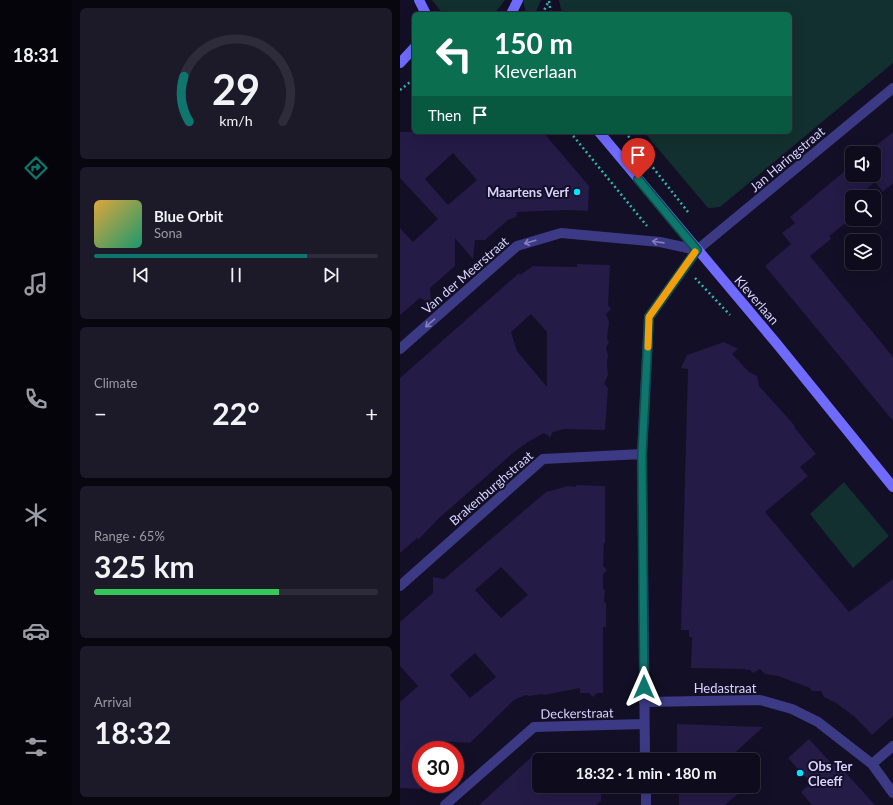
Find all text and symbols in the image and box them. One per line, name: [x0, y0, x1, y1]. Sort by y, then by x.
text: 150 m: [494, 26, 573, 60]
icon: left: [428, 28, 480, 80]
text: 18:31: [13, 44, 59, 66]
text: Kleverlaan: [494, 60, 577, 82]
text: 29: [212, 64, 260, 114]
icon: arrive: [469, 104, 491, 126]
text: Then: [428, 106, 461, 124]
text: km/h: [219, 111, 253, 128]
street label: Jan Haringstraat: [746, 123, 828, 195]
pin: [621, 138, 655, 179]
icon: arrive: [627, 144, 649, 166]
map controls: [845, 146, 881, 270]
button: sound: [845, 146, 881, 182]
icon: directions: [22, 154, 50, 182]
place label: Maartens Verf: [487, 184, 569, 200]
marker: Maartens Verf: [572, 187, 582, 197]
button: search: [845, 190, 881, 226]
text: Blue Orbit: [154, 207, 223, 225]
text: Sona: [154, 225, 182, 241]
street label: Van der Meerstraat: [418, 233, 512, 317]
button: layers: [845, 234, 881, 270]
one-way arrow: [652, 238, 665, 246]
one-way arrow: [524, 239, 537, 246]
icon: previous: [130, 264, 152, 286]
icon: pause: [225, 264, 247, 286]
icon: next: [320, 264, 342, 286]
icon: music: [22, 270, 50, 298]
street label: Kleverlaan: [731, 272, 783, 328]
one-way arrow: [425, 318, 435, 327]
text: Climate: [94, 375, 137, 391]
icon: phone: [22, 385, 50, 413]
text: 22°: [212, 395, 260, 431]
text: −: [94, 400, 107, 427]
text: +: [365, 400, 378, 427]
street label: Brakenburghstraat: [446, 447, 536, 529]
icon: climate: [22, 501, 50, 529]
text: Range · 65%: [94, 528, 165, 544]
text: 325 km: [94, 548, 195, 584]
icon: car: [22, 617, 50, 645]
position arrow: [623, 666, 665, 708]
street label: Hedastraat: [694, 680, 757, 696]
text: Arrival: [94, 694, 131, 710]
street label: Deckerstraat: [540, 704, 614, 722]
text: 18:32: [94, 714, 171, 750]
icon: filters: [22, 733, 50, 761]
speed limit sign: 30: [412, 741, 464, 793]
place label: Obs Ter Cleeff: [808, 758, 852, 789]
text: 18:32 · 1 min · 180 m: [576, 764, 716, 782]
marker: Obs Ter Cleeff: [795, 768, 805, 778]

